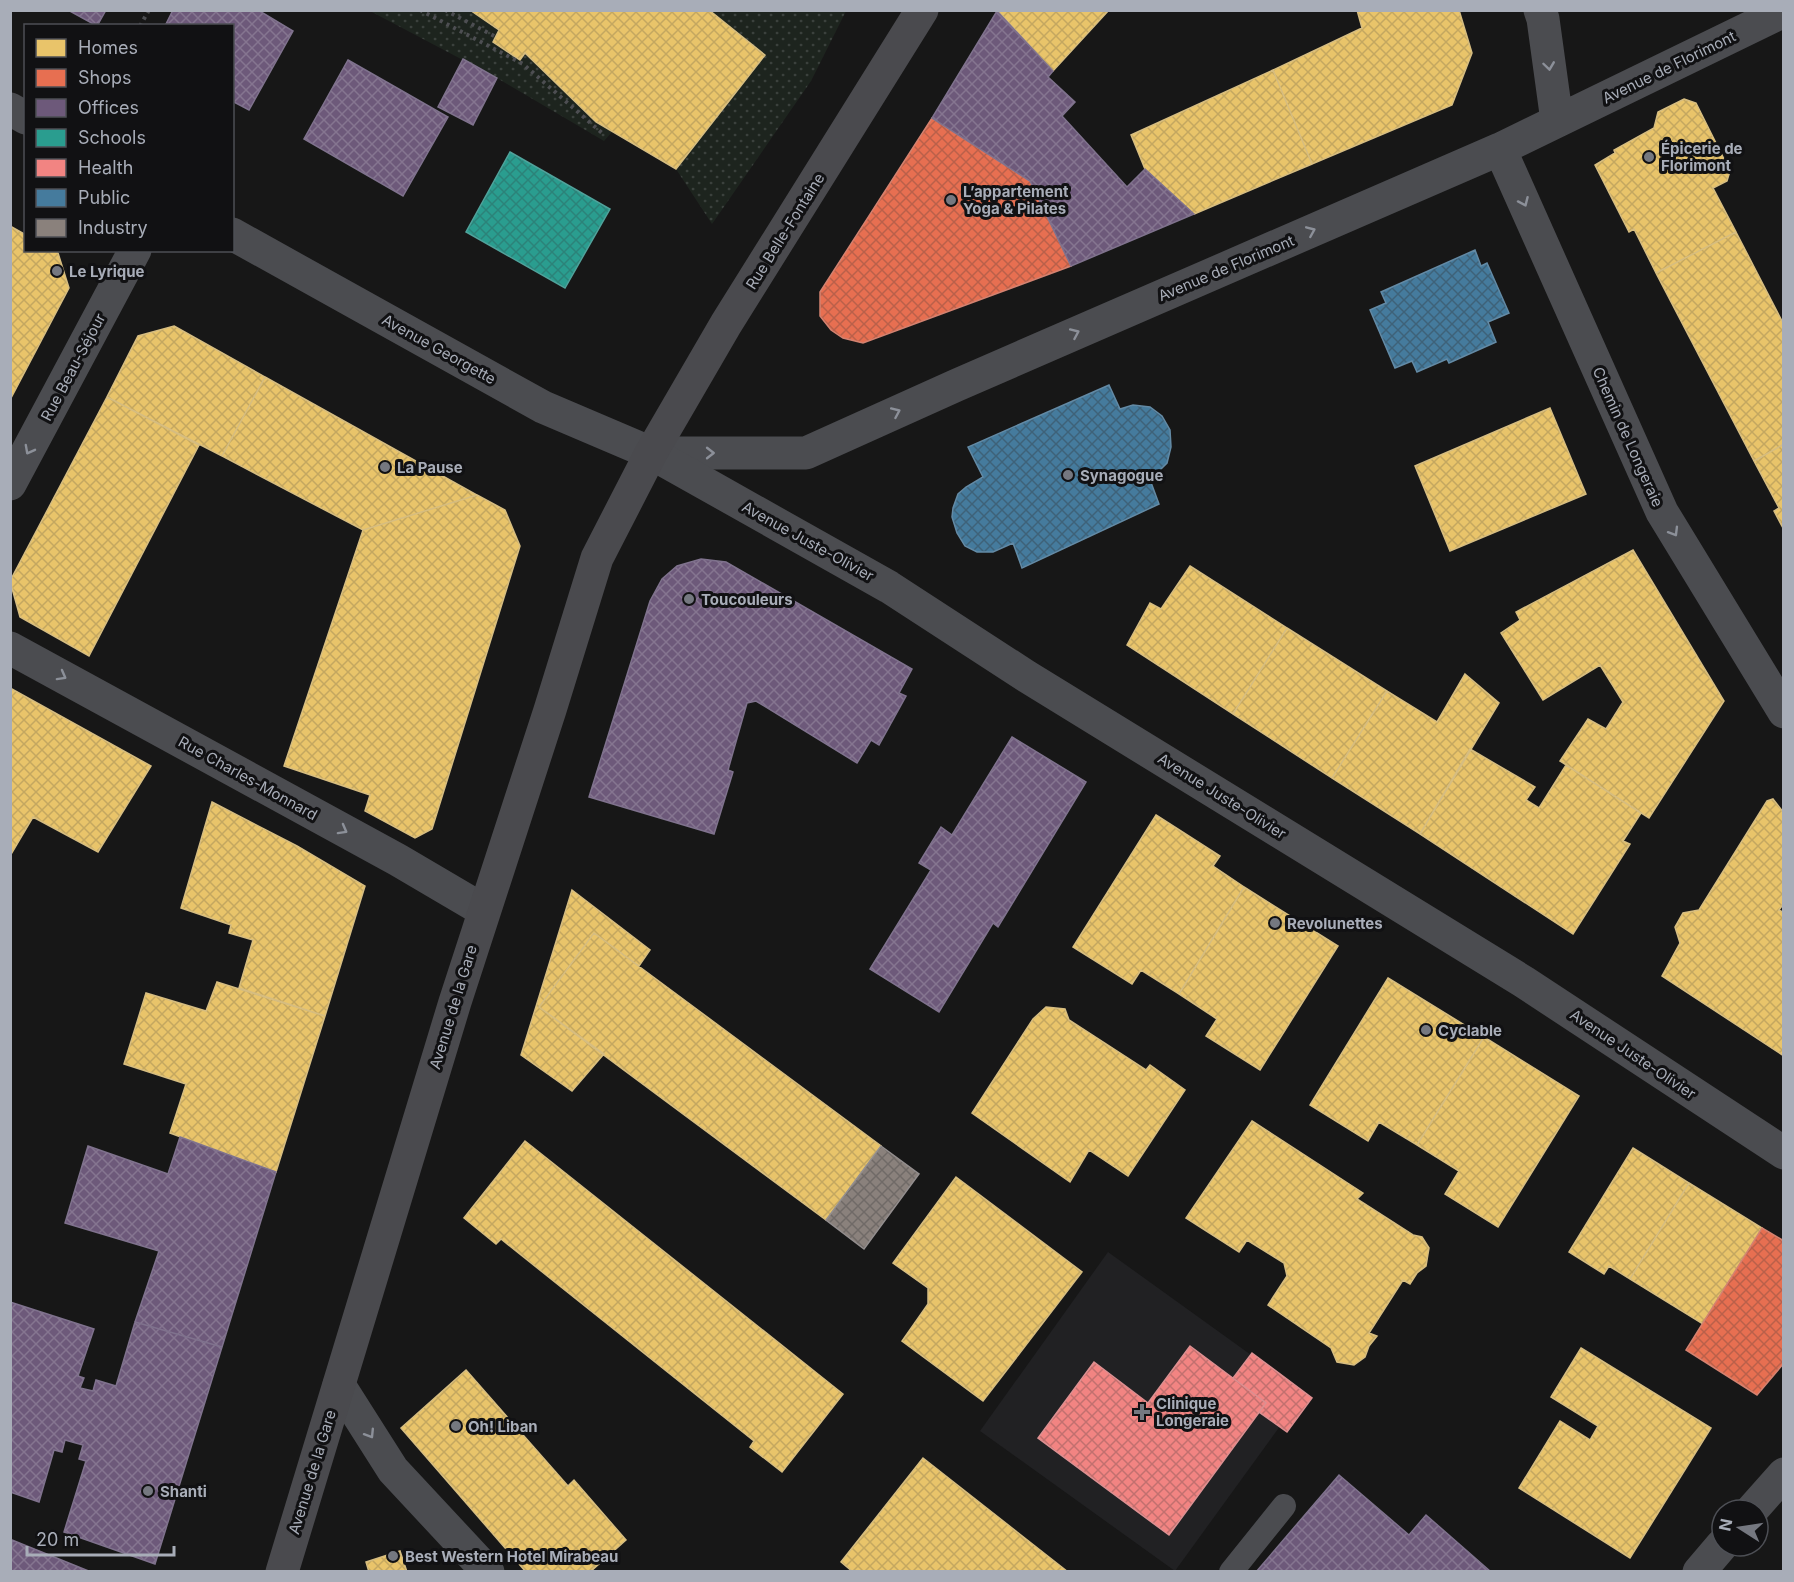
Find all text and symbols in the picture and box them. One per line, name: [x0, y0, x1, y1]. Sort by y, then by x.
legend: [24, 24, 234, 252]
street label: Avenue de Florimont: [1599, 26, 1739, 108]
text: Homes: [78, 37, 138, 58]
one-way arrow: [1543, 61, 1555, 70]
text: Shops: [78, 67, 132, 88]
text: Offices: [78, 97, 139, 118]
text: Schools: [78, 127, 146, 148]
place label: Épicerie de Florimont: [1661, 139, 1743, 175]
marker: Épicerie de Florimont: [1642, 150, 1656, 164]
text: Health: [78, 157, 133, 178]
street label: Rue Belle-Fontaine: [742, 169, 828, 293]
place label: L’appartement Yoga & Pilates: [963, 182, 1069, 218]
text: Public: [78, 187, 130, 208]
marker: L’appartement Yoga & Pilates: [944, 193, 958, 207]
one-way arrow: [1517, 196, 1529, 207]
text: Industry: [78, 217, 148, 238]
one-way arrow: [1305, 226, 1316, 238]
street label: Avenue de Florimont: [1155, 231, 1297, 305]
place label: Le Lyrique: [69, 262, 145, 281]
marker: Le Lyrique: [50, 264, 64, 278]
street label: Rue Beau-Séjour: [37, 310, 110, 424]
street label: Avenue Georgette: [379, 310, 499, 388]
one-way arrow: [1068, 329, 1079, 341]
street label: Chemin de Longeraie: [1589, 364, 1667, 510]
one-way arrow: [889, 407, 900, 419]
one-way arrow: [24, 444, 36, 455]
one-way arrow: [705, 447, 714, 459]
place label: La Pause: [397, 458, 463, 477]
marker: La Pause: [378, 460, 392, 474]
place label: Synagogue: [1080, 466, 1163, 485]
marker: Synagogue: [1061, 468, 1075, 482]
street label: Avenue Juste-Olivier: [739, 497, 878, 585]
one-way arrow: [1667, 526, 1678, 537]
place label: Toucouleurs: [701, 590, 793, 609]
marker: Toucouleurs: [682, 592, 696, 606]
one-way arrow: [56, 669, 66, 680]
street label: Rue Charles-Monnard: [175, 732, 321, 824]
street label: Avenue Juste-Olivier: [1154, 749, 1290, 843]
one-way arrow: [337, 823, 348, 834]
place label: Revolunettes: [1287, 914, 1383, 933]
marker: Revolunettes: [1268, 916, 1282, 930]
street label: Avenue de la Gare: [425, 942, 481, 1072]
street label: Avenue Juste-Olivier: [1566, 1005, 1700, 1103]
place label: Cyclable: [1438, 1021, 1502, 1040]
marker: Cyclable: [1419, 1023, 1433, 1037]
place label: Clinique Longeraie: [1156, 1394, 1229, 1430]
marker: Clinique Longeraie: [1133, 1403, 1151, 1421]
street label: Avenue de la Gare: [284, 1407, 340, 1537]
place label: Oh! Liban: [468, 1417, 538, 1436]
marker: Oh! Liban: [449, 1419, 463, 1433]
one-way arrow: [363, 1428, 375, 1438]
place label: Shanti: [160, 1482, 207, 1501]
marker: Shanti: [141, 1484, 155, 1498]
north arrow: [1710, 1498, 1770, 1558]
text: N: [1714, 1517, 1736, 1533]
scale bar: [27, 1519, 174, 1557]
text: 20 m: [36, 1529, 79, 1550]
place label: Best Western Hotel Mirabeau: [405, 1547, 618, 1566]
marker: Best Western Hotel Mirabeau: [386, 1549, 400, 1563]

